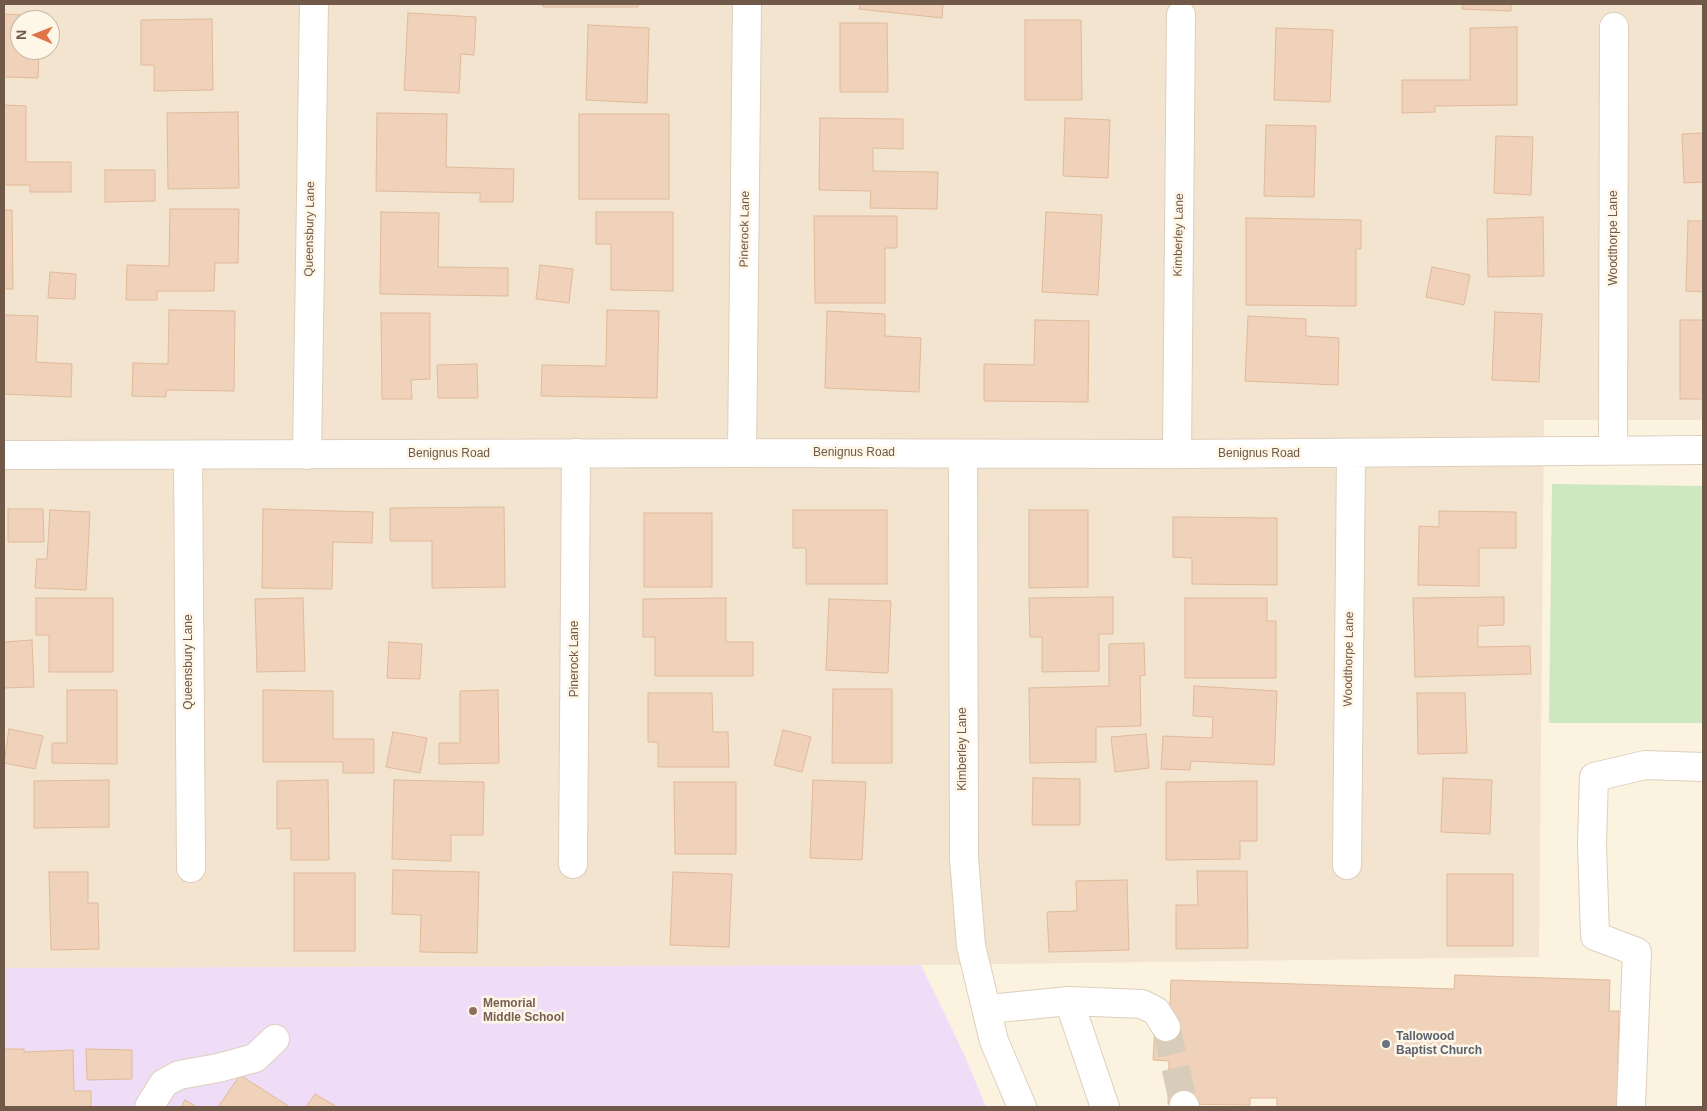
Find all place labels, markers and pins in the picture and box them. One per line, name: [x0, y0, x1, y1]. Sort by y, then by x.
place label: Memorial Middle School: [483, 997, 564, 1025]
marker: Memorial Middle School: [467, 1005, 479, 1017]
place label: Tallowood Baptist Church: [1396, 1030, 1482, 1058]
marker: Tallowood Baptist Church: [1380, 1038, 1392, 1050]

